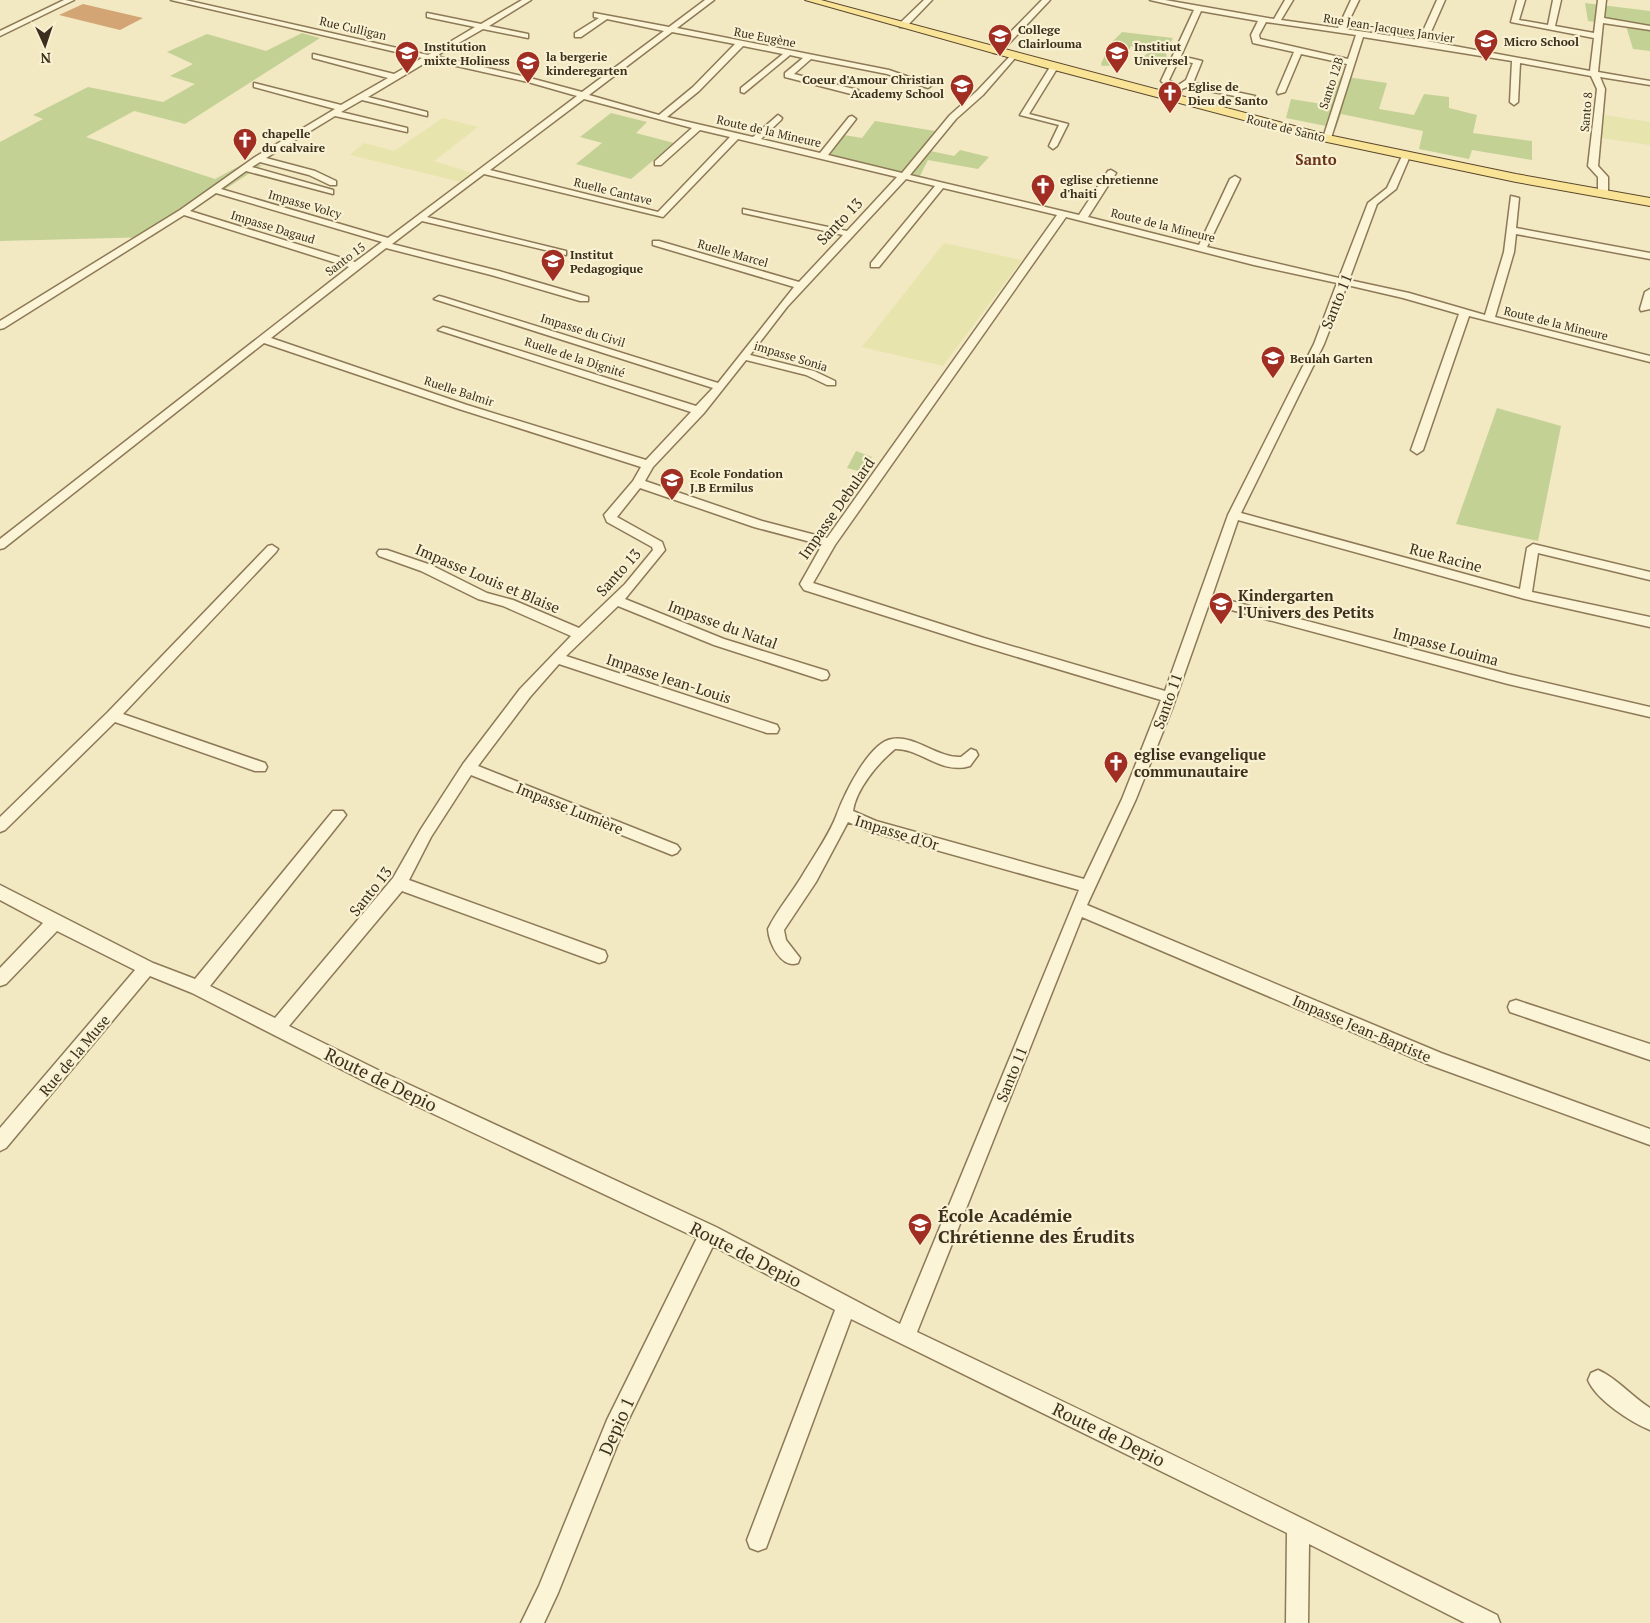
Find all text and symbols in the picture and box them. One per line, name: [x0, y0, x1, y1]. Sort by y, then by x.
street label: Rue Jean-Jacques Janvier: [1322, 10, 1456, 46]
street label: Rue Culligan: [318, 13, 388, 43]
north arrow: [20, 20, 70, 70]
place label: College Clairlouma: [1018, 22, 1082, 51]
school or university icon: College Clairlouma: [987, 23, 1013, 57]
street label: Rue Eugène: [733, 24, 797, 50]
school or university icon: Micro School: [1473, 28, 1499, 62]
place label: Micro School: [1504, 34, 1579, 49]
place label: Institution mixte Holiness: [424, 39, 510, 68]
place label: Institiut Universel: [1134, 39, 1188, 68]
school or university icon: Institution mixte Holiness: [394, 40, 420, 74]
school or university icon: Institiut Universel: [1104, 40, 1130, 74]
text: N: [40, 49, 52, 68]
place label: la bergerie kinderegarten: [546, 49, 628, 78]
school or university icon: la bergerie kinderegarten: [515, 50, 541, 84]
street label: Santo 12B: [1316, 55, 1346, 111]
place label: Coeur d'Amour Christian Academy School: [802, 72, 944, 101]
school or university icon: Coeur d'Amour Christian Academy School: [949, 73, 975, 107]
place label: Eglise de Dieu de Santo: [1188, 79, 1268, 108]
church icon: Eglise de Dieu de Santo: [1157, 80, 1183, 114]
street label: Santo 8: [1577, 91, 1595, 133]
street label: Route de Santo: [1245, 111, 1327, 145]
street label: Route de la Mineure: [715, 112, 823, 150]
place label: chapelle du calvaire: [262, 126, 326, 155]
church icon: chapelle du calvaire: [232, 127, 258, 161]
district label: Santo: [1295, 149, 1337, 169]
place label: eglise chretienne d'haiti: [1060, 172, 1159, 201]
church icon: eglise chretienne d'haiti: [1030, 173, 1056, 207]
street label: Ruelle Cantave: [572, 174, 654, 208]
street label: Impasse Volcy: [267, 186, 344, 222]
street label: Santo 13: [812, 193, 866, 249]
street label: Route de la Mineure: [1109, 205, 1217, 245]
street label: Impasse Dagaud: [229, 207, 317, 247]
street label: Ruelle Marcel: [696, 236, 770, 270]
street label: Santo 15: [322, 239, 368, 279]
place label: Institut Pedagogique: [570, 247, 644, 276]
school or university icon: Institut Pedagogique: [540, 248, 566, 282]
street label: Santo 11: [1316, 270, 1356, 332]
street label: Route de la Mineure: [1502, 303, 1610, 343]
street label: Impasse du Civil: [539, 310, 628, 350]
street label: Ruelle de la Dignité: [523, 334, 627, 380]
street label: impasse Sonia: [752, 338, 830, 374]
school or university icon: Beulah Garten: [1260, 345, 1286, 379]
place label: Beulah Garten: [1290, 351, 1373, 366]
street label: Ruelle Balmir: [422, 373, 496, 409]
street label: Impasse Debulard: [794, 453, 878, 563]
place label: Ecole Fondation J.B Ermilus: [690, 466, 783, 495]
school or university icon: Ecole Fondation J.B Ermilus: [659, 467, 685, 501]
street label: Rue Racine: [1407, 538, 1485, 576]
street label: Impasse Louis et Blaise: [413, 539, 563, 617]
street label: Santo 13: [591, 544, 645, 600]
place label: Kindergarten l'Univers des Petits: [1238, 585, 1374, 622]
school or university icon: Kindergarten l'Univers des Petits: [1208, 591, 1234, 625]
street label: Impasse du Natal: [665, 595, 781, 653]
street label: Impasse Louima: [1391, 622, 1501, 670]
street label: Impasse Jean-Louis: [604, 648, 734, 708]
street label: Santo 11: [1148, 670, 1186, 732]
place label: eglise evangelique communautaire: [1134, 744, 1266, 781]
church icon: eglise evangelique communautaire: [1103, 750, 1129, 784]
street label: Impasse Lumière: [514, 777, 626, 839]
street label: Impasse d'Or: [853, 810, 942, 854]
street label: Santo 13: [344, 862, 396, 920]
street label: Impasse Jean-Baptiste: [1290, 990, 1434, 1066]
street label: Rue de la Muse: [34, 1010, 114, 1100]
street label: Route de Depio: [321, 1041, 441, 1117]
street label: Santo 11: [991, 1043, 1031, 1105]
place label: École Académie Chrétienne des Érudits: [938, 1203, 1135, 1248]
school or university icon: École Académie Chrétienne des Érudits: [907, 1212, 933, 1246]
street label: Route de Depio: [686, 1216, 806, 1292]
street label: Depio 1: [593, 1393, 639, 1459]
street label: Route de Depio: [1049, 1396, 1169, 1472]

